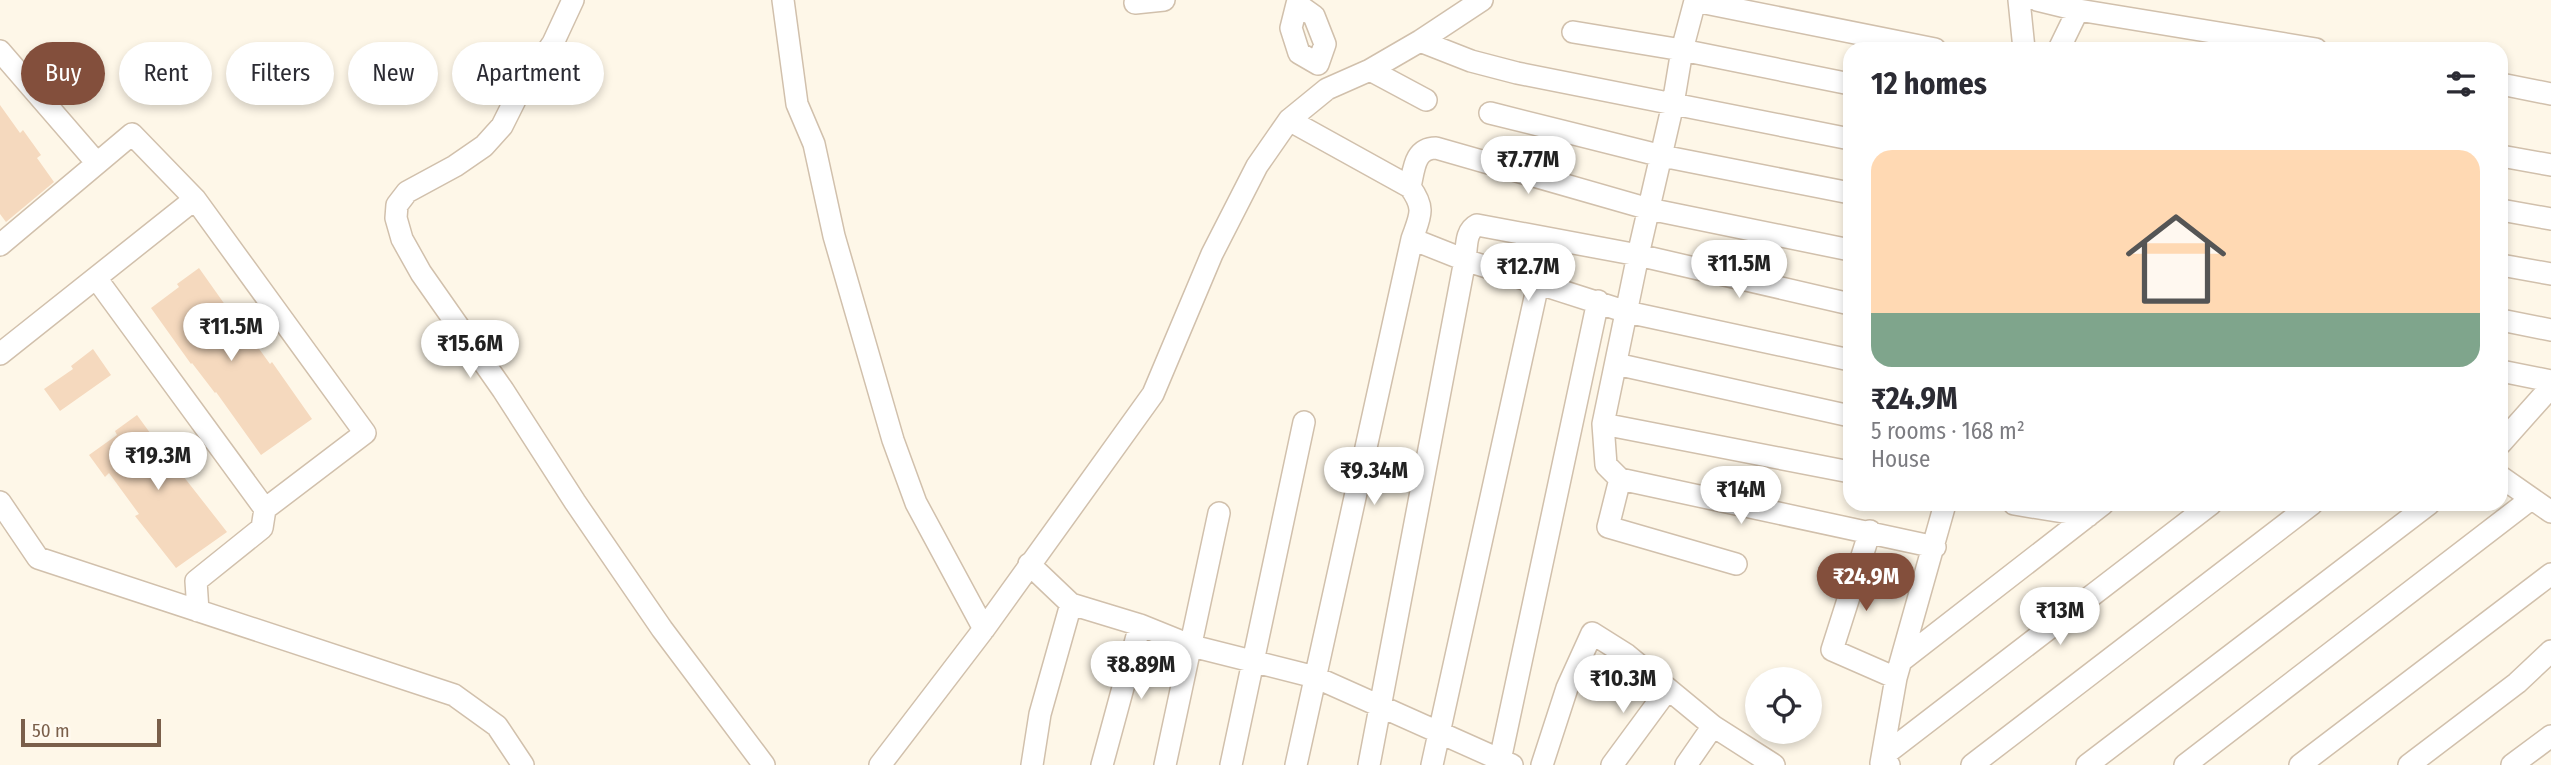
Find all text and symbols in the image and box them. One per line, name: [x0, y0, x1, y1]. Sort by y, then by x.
chip: Buy: [21, 42, 105, 105]
chip: Rent: [119, 42, 212, 105]
chip: Filters: [226, 42, 334, 105]
chip: New: [348, 42, 438, 105]
chip: Apartment: [452, 42, 604, 105]
icon: filters: [2442, 65, 2480, 103]
text: 12 homes: [1871, 66, 1987, 102]
pin: ₹7.77M: [1471, 136, 1585, 196]
text: ₹7.77M: [1497, 145, 1559, 173]
icon: home: [2113, 196, 2239, 322]
pin: ₹11.5M: [1682, 240, 1796, 300]
pin: ₹12.7M: [1471, 244, 1585, 303]
text: ₹11.5M: [1707, 249, 1771, 277]
text: ₹12.7M: [1496, 252, 1560, 280]
pin: ₹11.5M: [174, 304, 288, 363]
text: ₹11.5M: [199, 312, 263, 340]
pin: ₹15.6M: [413, 320, 527, 380]
text: ₹15.6M: [437, 329, 503, 357]
text: ₹24.9M: [1871, 381, 1958, 417]
text: 5 rooms · 168 m²: [1871, 417, 2025, 445]
pin: ₹19.3M: [101, 433, 215, 492]
text: ₹19.3M: [125, 441, 191, 469]
text: House: [1871, 445, 1930, 473]
pin: ₹9.34M: [1317, 448, 1431, 507]
text: ₹9.34M: [1340, 456, 1408, 484]
pin: ₹14M: [1700, 466, 1782, 526]
text: ₹14M: [1716, 475, 1766, 503]
pin: ₹24.9M: [1809, 554, 1923, 613]
text: ₹24.9M: [1833, 562, 1899, 590]
pin: ₹13M: [2019, 588, 2101, 647]
text: ₹13M: [2036, 596, 2084, 624]
pin: ₹8.89M: [1084, 642, 1198, 701]
text: ₹8.89M: [1107, 650, 1175, 678]
pin: ₹10.3M: [1566, 656, 1680, 715]
text: ₹10.3M: [1590, 664, 1656, 692]
map controls: [1745, 667, 1822, 744]
button: locate: [1745, 667, 1822, 744]
scale bar: [21, 716, 161, 748]
text: 50 m: [32, 719, 70, 742]

